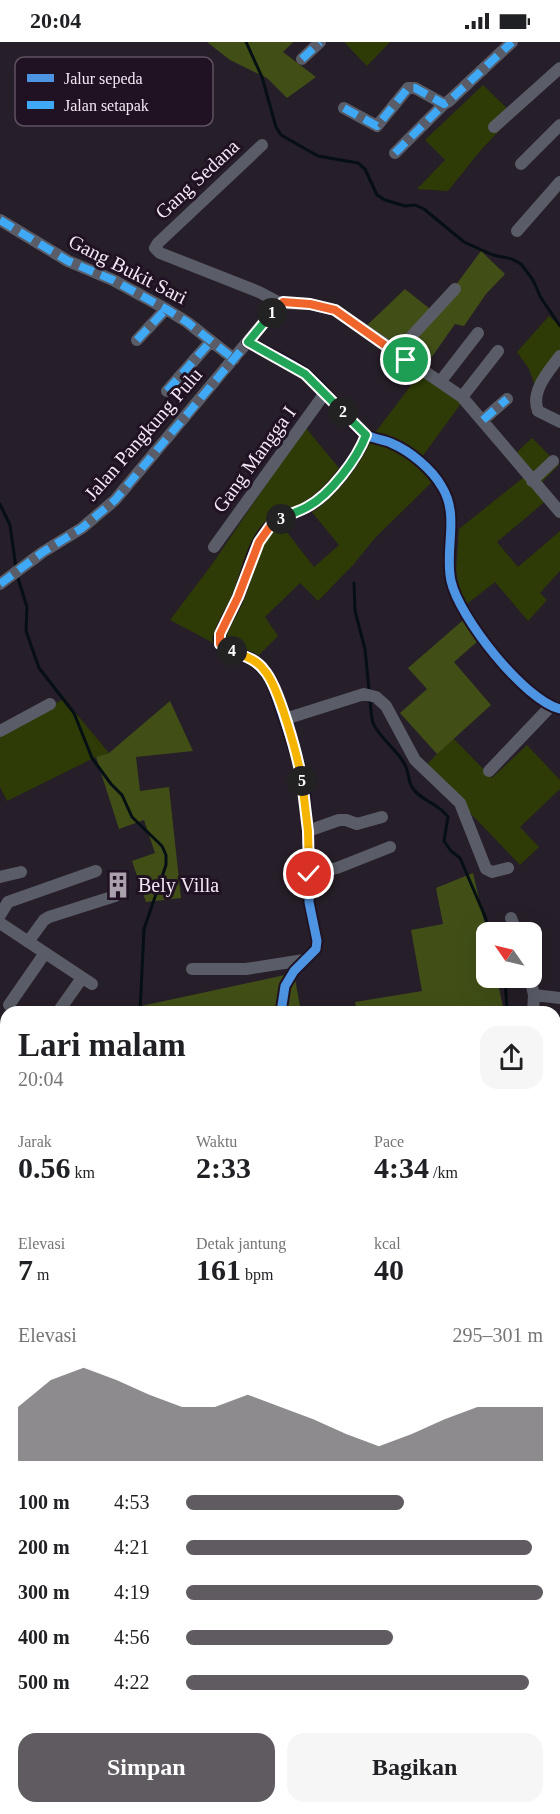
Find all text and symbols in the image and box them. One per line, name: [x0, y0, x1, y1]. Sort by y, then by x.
text: 20:04: [30, 8, 81, 33]
legend: [15, 57, 213, 126]
text: Jalur sepeda: [64, 70, 143, 88]
text: Jalan setapak: [64, 97, 149, 115]
street label: Gang Sedana: [151, 135, 244, 224]
street label: Gang Bukit Sari: [65, 230, 191, 309]
pin: 1: [257, 298, 287, 328]
text: 1: [268, 304, 276, 321]
pin: [380, 334, 431, 385]
icon: arrive: [389, 343, 422, 376]
street label: Jalan Pangkung Pulu: [80, 363, 207, 505]
pin: 2: [328, 397, 358, 427]
street label: Gang Mangga I: [208, 402, 301, 517]
text: 2: [339, 403, 347, 420]
pin: 3: [266, 504, 296, 534]
text: 3: [277, 510, 285, 527]
pin: 4: [217, 636, 247, 666]
text: 4: [228, 642, 236, 659]
pin: 5: [287, 766, 317, 796]
text: 5: [298, 772, 306, 789]
pin: [283, 848, 334, 899]
icon: check: [292, 857, 325, 890]
building icon: Bely Villa: [103, 870, 133, 900]
place label: Bely Villa: [138, 874, 219, 897]
north arrow: [476, 922, 542, 988]
map controls: [476, 922, 542, 988]
button: share: [480, 1026, 543, 1089]
text: Lari malam: [18, 1027, 186, 1063]
text: 20:04: [18, 1068, 64, 1090]
text: Jarak: [18, 1133, 52, 1150]
text: Waktu: [196, 1133, 237, 1150]
text: Pace: [374, 1133, 404, 1150]
text: 0.56: [18, 1151, 71, 1184]
text: 2:33: [196, 1151, 251, 1184]
text: 4:34: [374, 1151, 429, 1184]
text: km: [71, 1164, 95, 1181]
text: /km: [429, 1164, 458, 1181]
text: Elevasi: [18, 1235, 65, 1252]
text: Detak jantung: [196, 1235, 286, 1252]
text: kcal: [374, 1235, 401, 1252]
text: 7: [18, 1253, 33, 1286]
text: 161: [196, 1253, 241, 1286]
text: 40: [374, 1253, 404, 1286]
text: m: [33, 1266, 49, 1283]
text: bpm: [241, 1266, 273, 1283]
text: Elevasi: [18, 1324, 77, 1346]
text: 295–301 m: [452, 1324, 543, 1346]
text: 100 m: [18, 1491, 70, 1513]
text: 4:53: [114, 1491, 150, 1513]
text: 200 m: [18, 1536, 70, 1558]
text: 4:21: [114, 1536, 150, 1558]
text: 300 m: [18, 1581, 70, 1603]
text: 4:19: [114, 1581, 150, 1603]
text: 400 m: [18, 1626, 70, 1648]
text: 4:56: [114, 1626, 150, 1648]
text: 500 m: [18, 1671, 70, 1693]
text: 4:22: [114, 1671, 150, 1693]
button: Simpan: [18, 1733, 275, 1802]
button: Bagikan: [287, 1733, 543, 1802]

